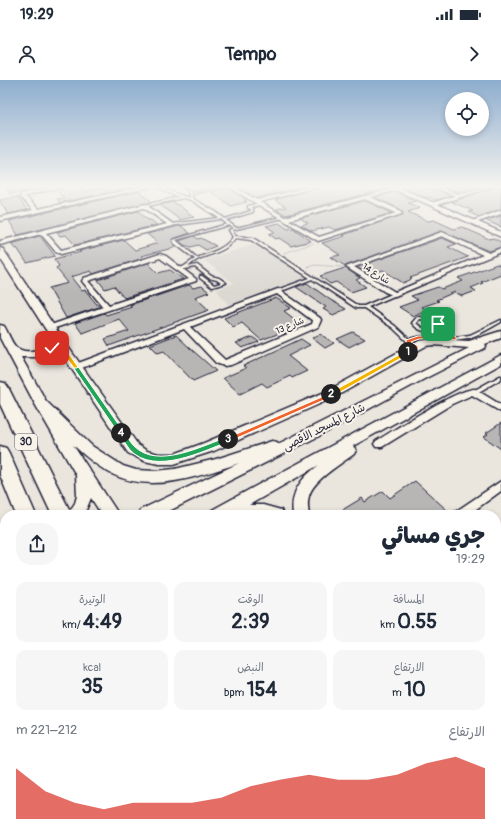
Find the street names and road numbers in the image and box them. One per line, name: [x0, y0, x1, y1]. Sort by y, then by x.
street label: شارع 14: [360, 261, 392, 287]
street label: شارع 13: [274, 315, 306, 337]
street label: شارع المسجد الاقصى: [281, 401, 368, 455]
road number: 30: [15, 434, 37, 450]

